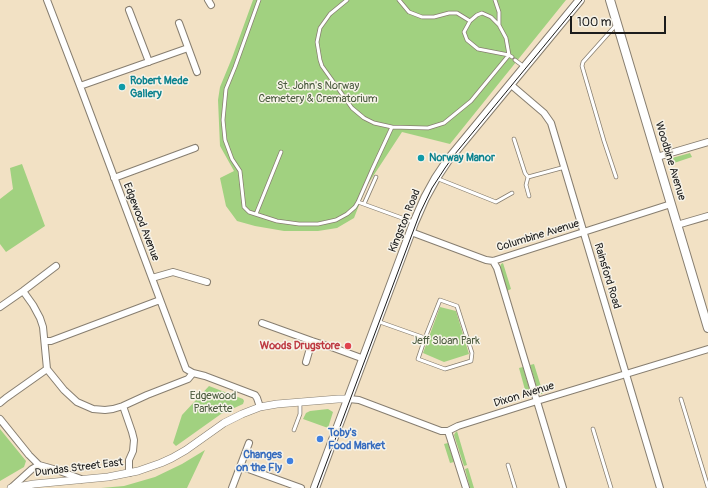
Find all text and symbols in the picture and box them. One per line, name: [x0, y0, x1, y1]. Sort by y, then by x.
scale bar: [572, 8, 668, 34]
text: 100 m: [577, 15, 611, 30]
place label: Robert Mede Gallery: [130, 74, 188, 100]
park label: St. John's Norway Cemetery & Crematorium: [259, 79, 377, 105]
marker: Robert Mede Gallery: [117, 82, 127, 92]
street label: Woodbine Avenue: [652, 120, 688, 202]
place label: Norway Manor: [429, 151, 495, 165]
marker: Norway Manor: [416, 153, 426, 163]
street label: Edgewood Avenue: [120, 181, 162, 263]
street label: Kingston Road: [386, 188, 424, 254]
street label: Columbine Avenue: [495, 217, 581, 255]
street label: Rainsford Road: [591, 241, 623, 311]
park label: Jeff Sloan Park: [412, 334, 480, 348]
place label: Woods Drugstore: [260, 339, 340, 353]
marker: Woods Drugstore: [343, 341, 353, 351]
street label: Dixon Avenue: [492, 380, 556, 410]
park label: Edgewood Parkette: [190, 389, 236, 415]
place label: Toby's Food Market: [328, 426, 385, 452]
marker: Toby's Food Market: [315, 434, 325, 444]
place label: Changes on the Fly: [236, 448, 282, 474]
street label: Dundas Street East: [34, 456, 124, 480]
marker: Changes on the Fly: [285, 456, 295, 466]

